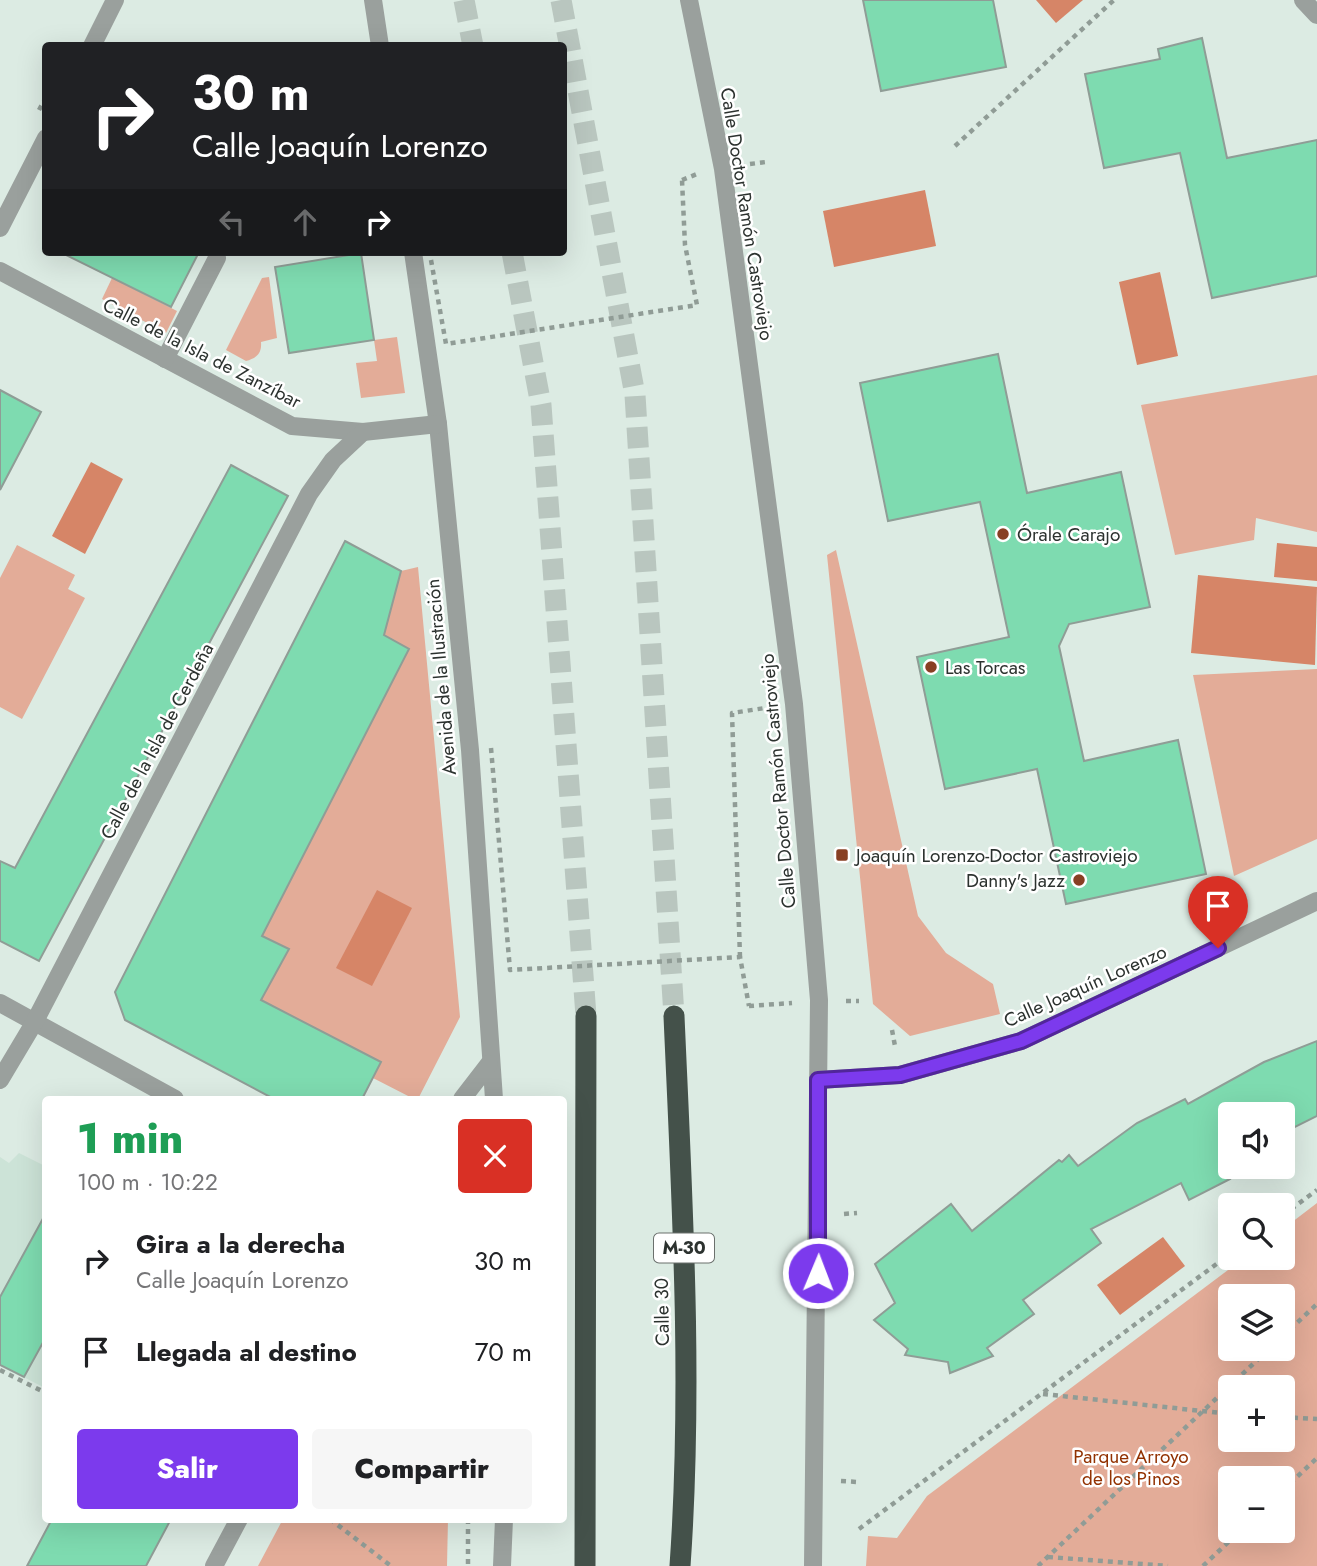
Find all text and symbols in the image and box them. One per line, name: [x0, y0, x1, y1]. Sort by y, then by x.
text: 30 m: [192, 58, 310, 128]
icon: right: [77, 70, 168, 161]
street label: Calle Doctor Ramón Castroviejo: [714, 86, 780, 342]
text: Calle Joaquín Lorenzo: [192, 123, 488, 169]
icon: left: [213, 203, 251, 241]
icon: ahead: [286, 203, 324, 241]
icon: right: [359, 203, 397, 241]
street label: Calle de la Isla de Zanzíbar: [98, 291, 306, 415]
place label: Órale Carajo: [1017, 521, 1120, 548]
marker: Órale Carajo: [995, 526, 1011, 542]
street label: Avenida de la Ilustración: [419, 578, 463, 776]
street label: Calle de la Isla de Cerdeña: [94, 638, 220, 844]
street label: Calle Doctor Ramón Castroviejo: [753, 653, 803, 909]
place label: Las Torcas: [945, 654, 1026, 681]
marker: Las Torcas: [923, 659, 939, 675]
place label: Joaquín Lorenzo-Doctor Castroviejo: [853, 842, 1138, 869]
marker: Joaquín Lorenzo-Doctor Castroviejo: [834, 847, 850, 863]
place label: Danny's Jazz: [966, 867, 1065, 894]
marker: Danny's Jazz: [1071, 872, 1087, 888]
pin: [1188, 876, 1248, 948]
icon: arrive: [1199, 887, 1237, 925]
street label: Calle Joaquín Lorenzo: [999, 938, 1171, 1034]
map controls: [1218, 1102, 1295, 1543]
button: sound: [1218, 1102, 1295, 1179]
text: 1 min: [77, 1108, 183, 1169]
button: close: [458, 1119, 532, 1193]
text: 100 m · 10:22: [77, 1165, 218, 1199]
button: search: [1218, 1193, 1295, 1270]
text: Gira a la derecha: [136, 1225, 345, 1263]
road number: M-30: [654, 1233, 714, 1262]
position arrow: [781, 1236, 855, 1310]
icon: right: [77, 1242, 115, 1280]
text: 30 m: [474, 1242, 532, 1280]
text: Calle Joaquín Lorenzo: [136, 1263, 349, 1297]
street label: Calle 30: [648, 1278, 676, 1346]
button: layers: [1218, 1284, 1295, 1361]
icon: arrive: [77, 1333, 115, 1371]
text: Llegada al destino: [136, 1333, 357, 1371]
text: 70 m: [475, 1333, 532, 1371]
button: +: [1218, 1375, 1295, 1452]
button: Salir: [77, 1429, 298, 1509]
button: Compartir: [312, 1429, 532, 1509]
park label: Parque Arroyo de los Pinos: [1073, 1443, 1189, 1492]
button: −: [1218, 1466, 1295, 1543]

